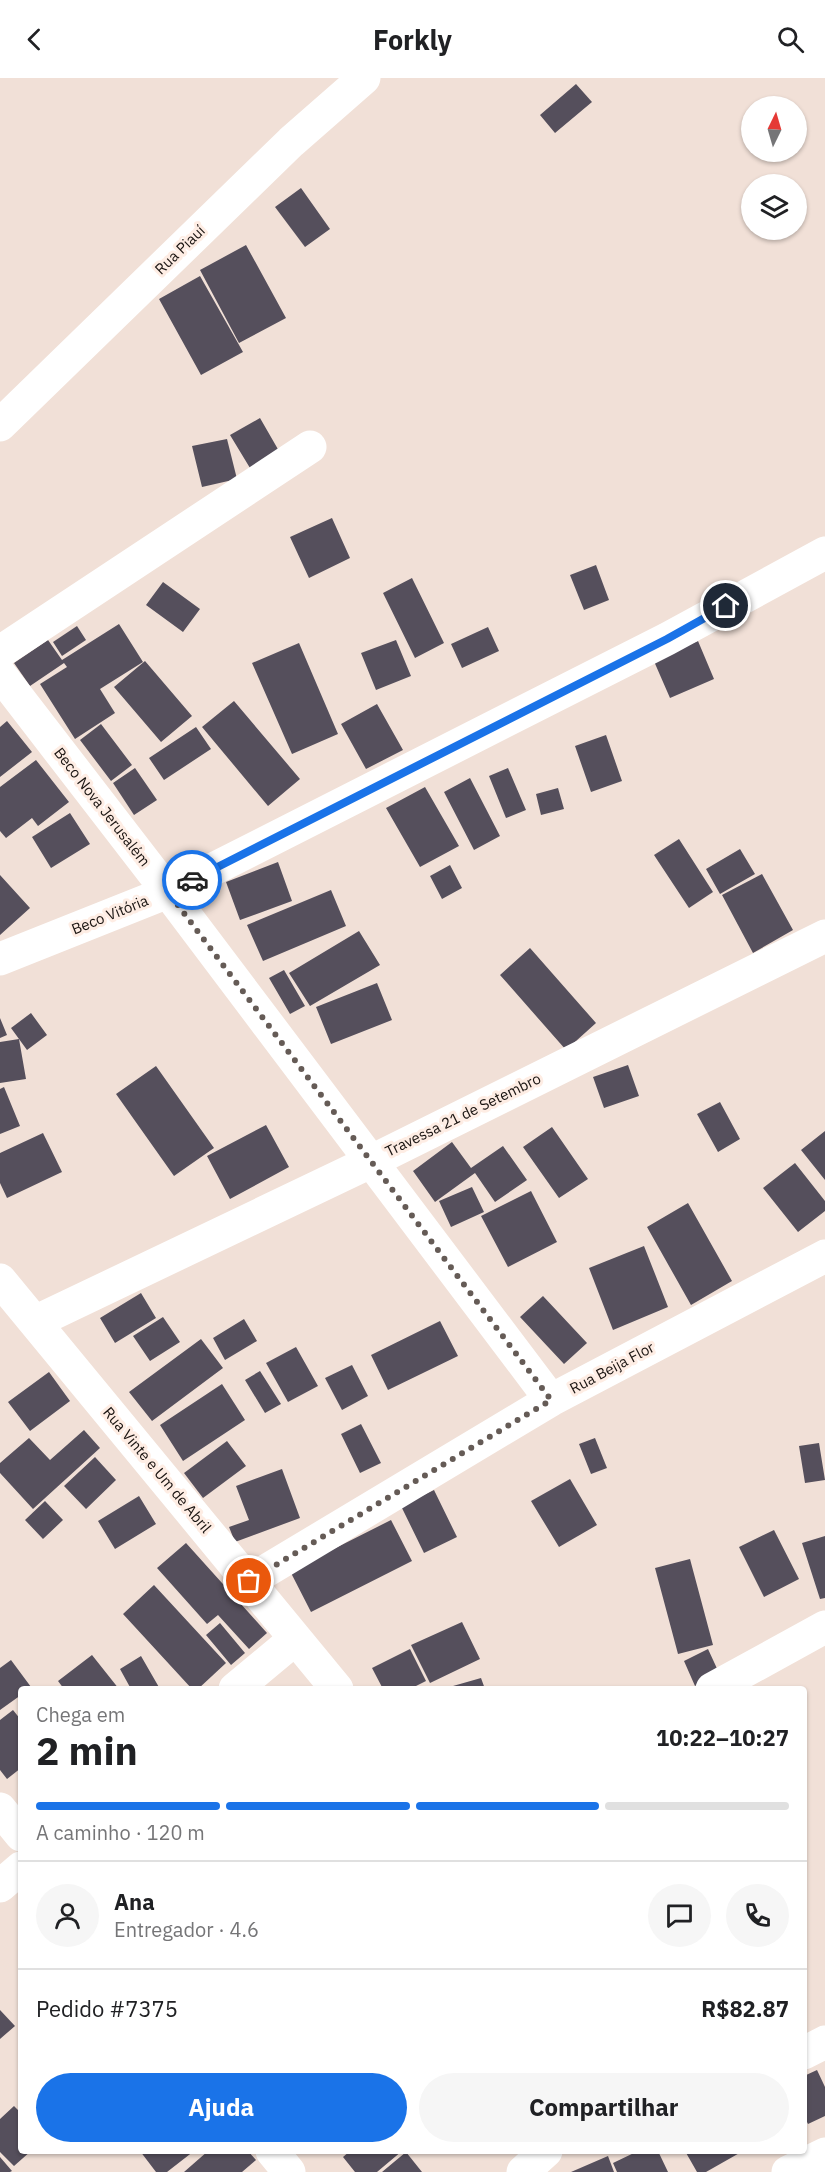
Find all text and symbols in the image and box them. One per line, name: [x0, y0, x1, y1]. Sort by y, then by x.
text: Forkly: [373, 22, 452, 57]
icon: back: [18, 23, 51, 56]
icon: search: [774, 23, 807, 56]
north arrow: [741, 96, 807, 162]
map controls: [741, 96, 807, 240]
button: layers: [741, 174, 807, 240]
street label: Rua Piauí: [150, 221, 209, 278]
pin: [700, 580, 751, 631]
icon: home: [709, 589, 742, 622]
street label: Beco Nova Jerusalém: [50, 743, 155, 870]
courier: [162, 850, 222, 910]
icon: car: [176, 864, 209, 897]
street label: Beco Vitória: [69, 891, 151, 939]
street label: Travessa 21 de Setembro: [382, 1069, 544, 1161]
street label: Rua Beija Flor: [566, 1337, 658, 1398]
street label: Rua Vinte e Um de Abril: [99, 1403, 216, 1537]
pin: [223, 1555, 274, 1606]
icon: bag: [232, 1564, 265, 1597]
text: Chega em: [36, 1701, 125, 1728]
text: 10:22–10:27: [656, 1723, 789, 1752]
text: 2 min: [36, 1725, 138, 1776]
text: A caminho · 120 m: [36, 1819, 205, 1846]
button: person: [36, 1884, 99, 1947]
button: chat: [648, 1884, 711, 1947]
button: phone: [726, 1884, 789, 1947]
text: Ana: [114, 1887, 155, 1916]
text: Entregador · 4.6: [114, 1916, 259, 1943]
text: Pedido #7375: [36, 1994, 178, 2023]
text: R$82.87: [701, 1994, 789, 2023]
button: Ajuda: [36, 2073, 407, 2142]
button: Compartilhar: [419, 2073, 789, 2142]

